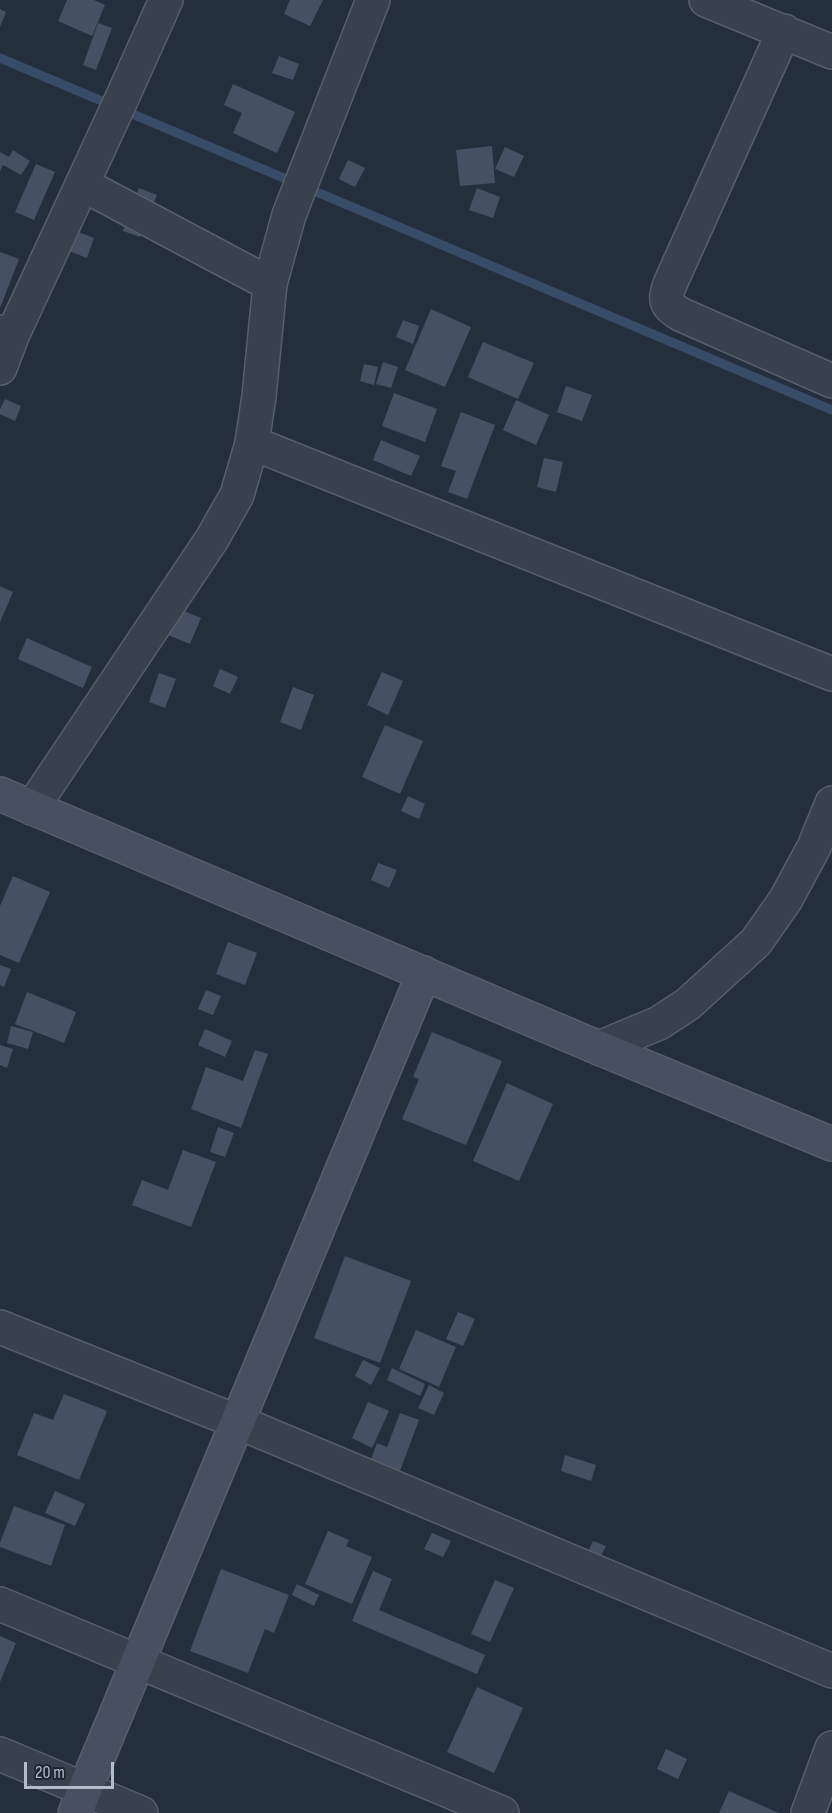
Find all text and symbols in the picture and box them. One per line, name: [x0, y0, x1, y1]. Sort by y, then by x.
scale bar: [27, 1750, 117, 1788]
text: 20 m: [35, 1762, 65, 1783]

